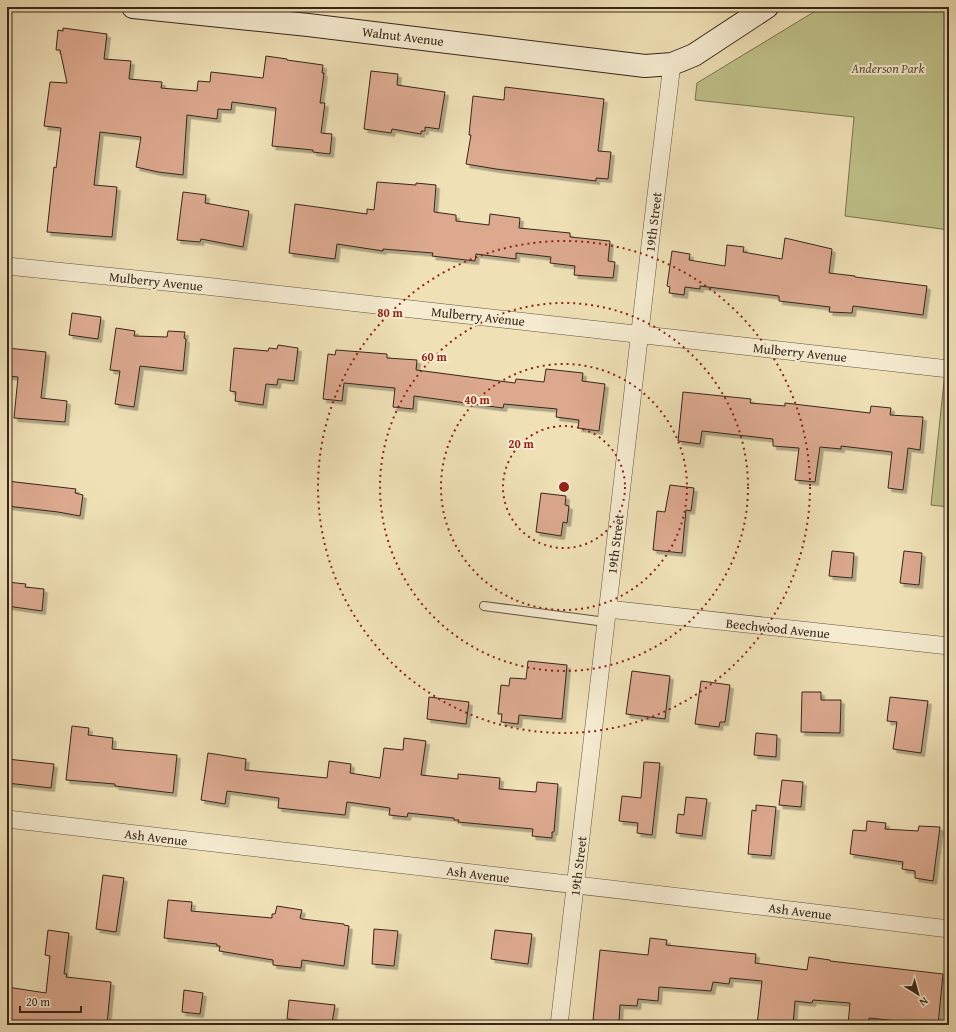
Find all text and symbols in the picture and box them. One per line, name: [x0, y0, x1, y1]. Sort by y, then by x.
street label: Walnut Avenue: [361, 22, 445, 51]
park label: Anderson Park: [851, 59, 924, 78]
street label: 19th Street: [640, 191, 667, 253]
street label: Mulberry Avenue: [108, 267, 204, 296]
street label: Mulberry Avenue: [430, 302, 526, 331]
text: 80 m: [377, 304, 403, 321]
street label: Mulberry Avenue: [752, 338, 848, 367]
text: 60 m: [421, 348, 447, 365]
text: 40 m: [464, 391, 490, 408]
text: 20 m: [508, 435, 534, 452]
centre of rings: [557, 480, 571, 494]
street label: 19th Street: [602, 513, 629, 575]
street label: Beechwood Avenue: [725, 614, 831, 643]
street label: Ash Avenue: [123, 824, 188, 851]
street label: 19th Street: [565, 835, 592, 897]
street label: Ash Avenue: [445, 861, 510, 888]
street label: Ash Avenue: [767, 898, 832, 925]
north arrow: [898, 974, 938, 1014]
scale bar: [20, 988, 81, 1014]
text: 20 m: [26, 993, 50, 1010]
text: N: [916, 993, 932, 1011]

